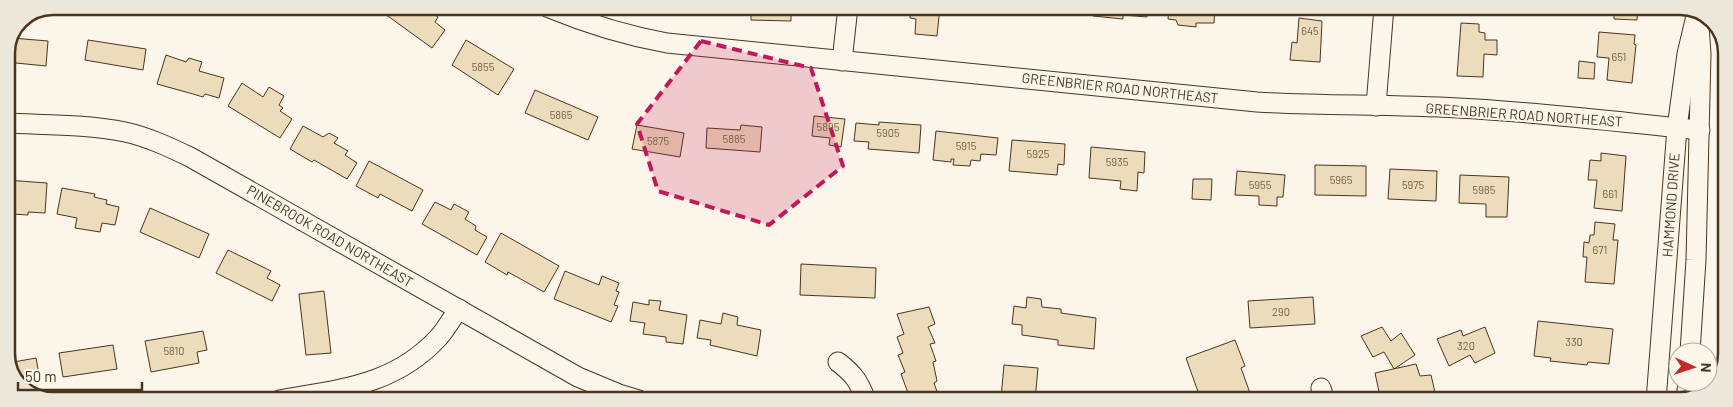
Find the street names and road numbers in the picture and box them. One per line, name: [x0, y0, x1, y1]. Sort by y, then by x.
street label: GREENBRIER ROAD NORTHEAST: [1021, 69, 1219, 106]
street label: GREENBRIER ROAD NORTHEAST: [1425, 99, 1623, 130]
street label: HAMMOND DRIVE: [1658, 152, 1683, 258]
street label: PINEBROOK ROAD NORTHEAST: [244, 181, 416, 290]

